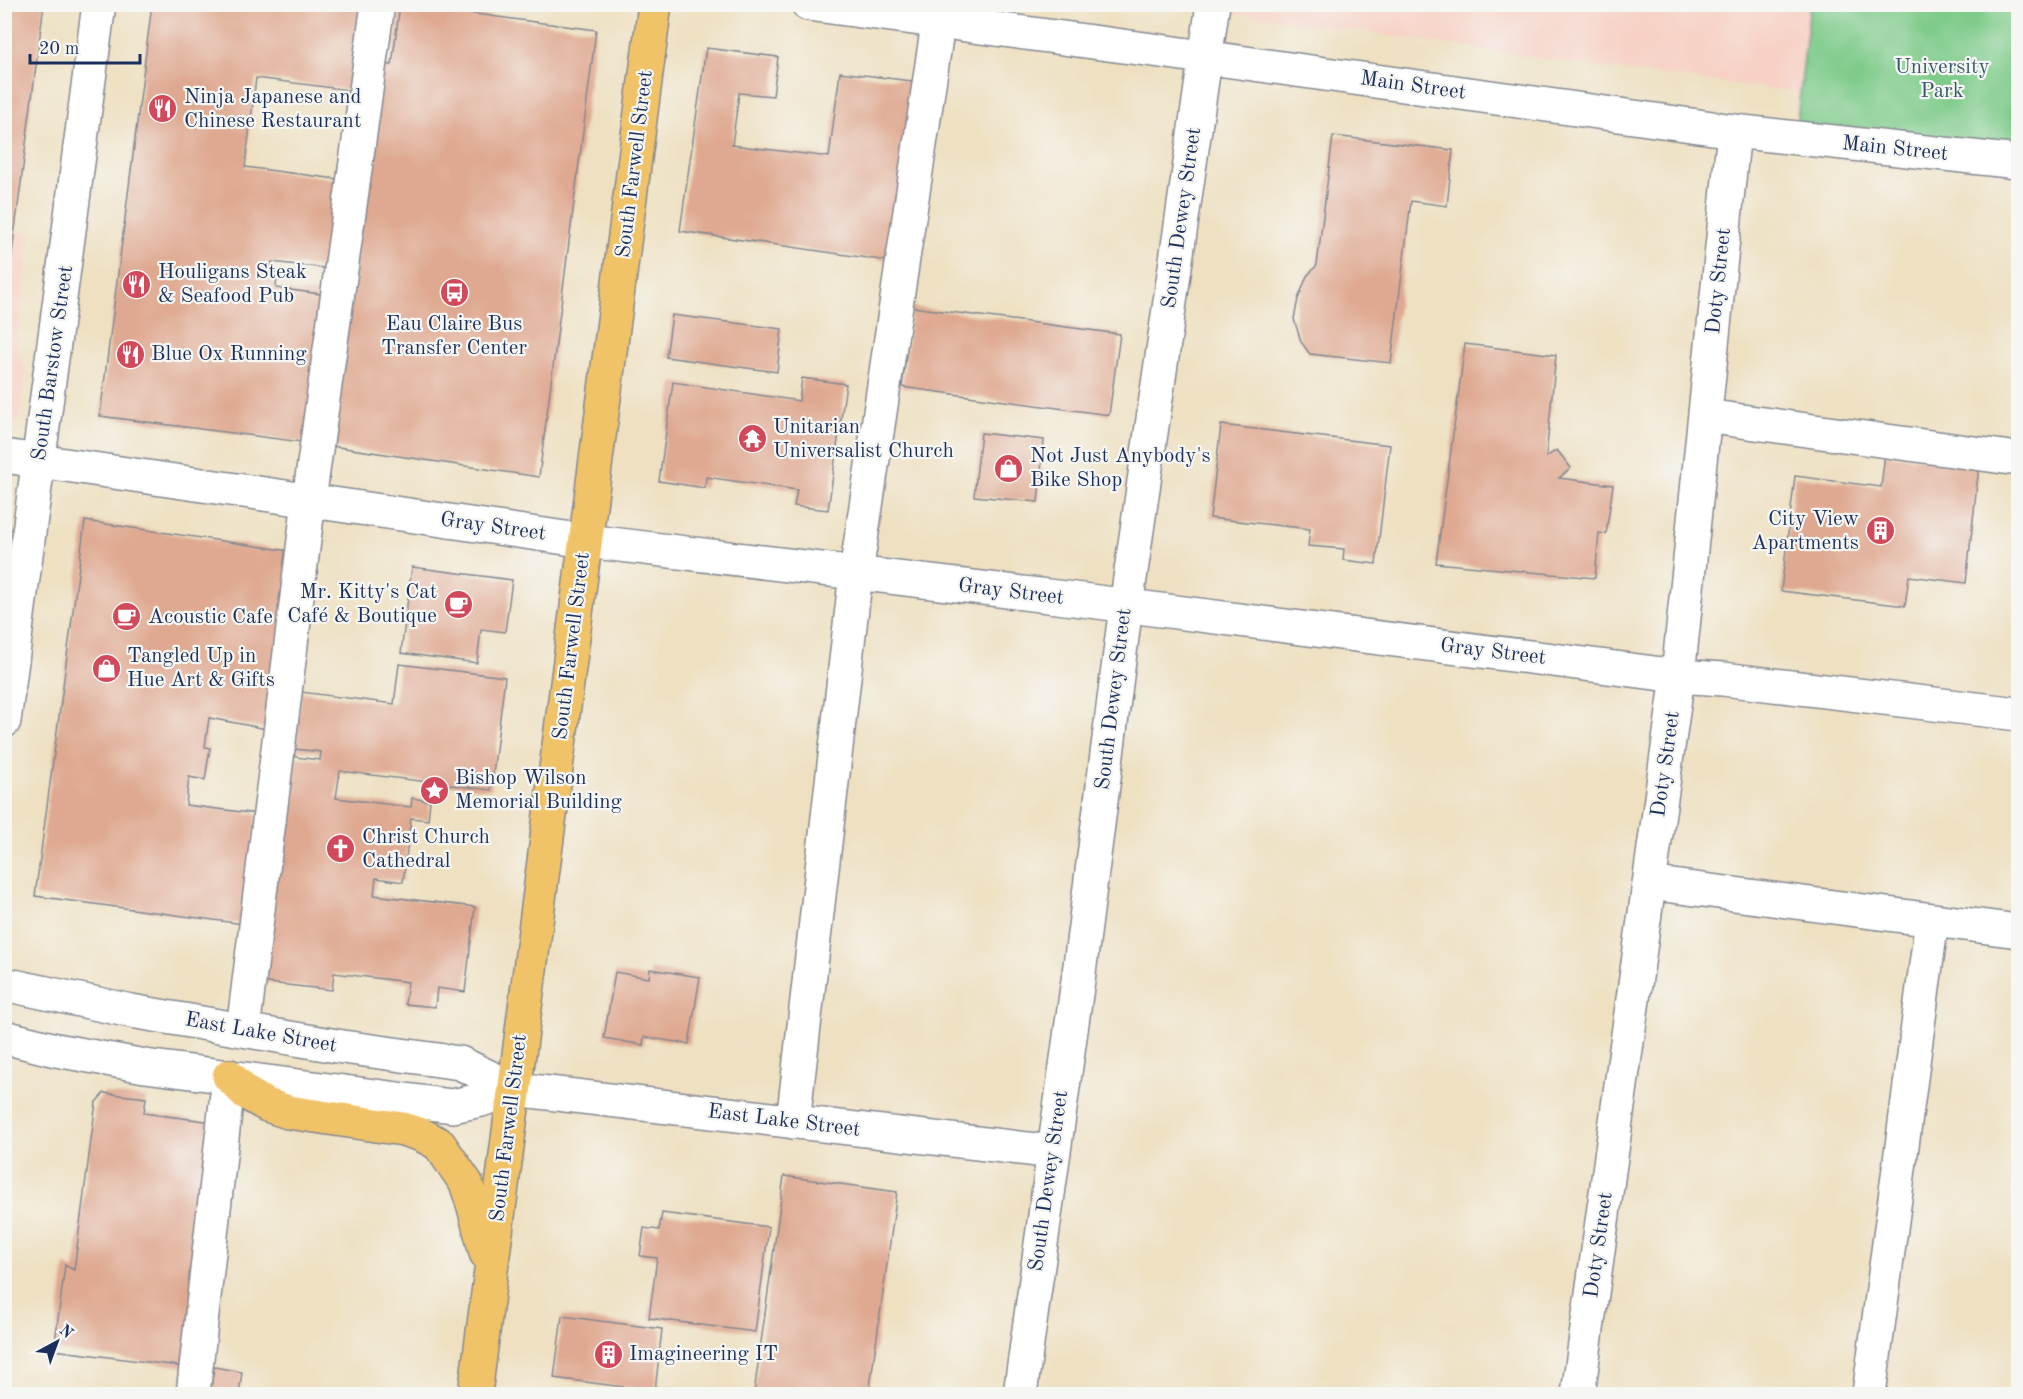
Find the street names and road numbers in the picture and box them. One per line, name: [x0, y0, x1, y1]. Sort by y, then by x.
street label: Main Street: [1359, 68, 1467, 104]
street label: South Farwell Street: [613, 69, 657, 259]
street label: South Dewey Street: [1159, 126, 1205, 310]
street label: Main Street: [1841, 133, 1949, 165]
street label: Doty Street: [1703, 227, 1735, 335]
street label: South Barstow Street: [29, 264, 77, 462]
street label: Gray Street: [439, 509, 547, 545]
street label: South Farwell Street: [550, 551, 594, 741]
street label: Gray Street: [957, 575, 1065, 609]
street label: South Dewey Street: [1092, 607, 1136, 791]
street label: Gray Street: [1439, 635, 1547, 669]
street label: Doty Street: [1648, 710, 1684, 818]
street label: East Lake Street: [183, 1009, 339, 1057]
street label: South Farwell Street: [487, 1033, 531, 1223]
street label: South Dewey Street: [1026, 1089, 1072, 1273]
street label: East Lake Street: [706, 1101, 862, 1141]
street label: Doty Street: [1581, 1191, 1617, 1299]

